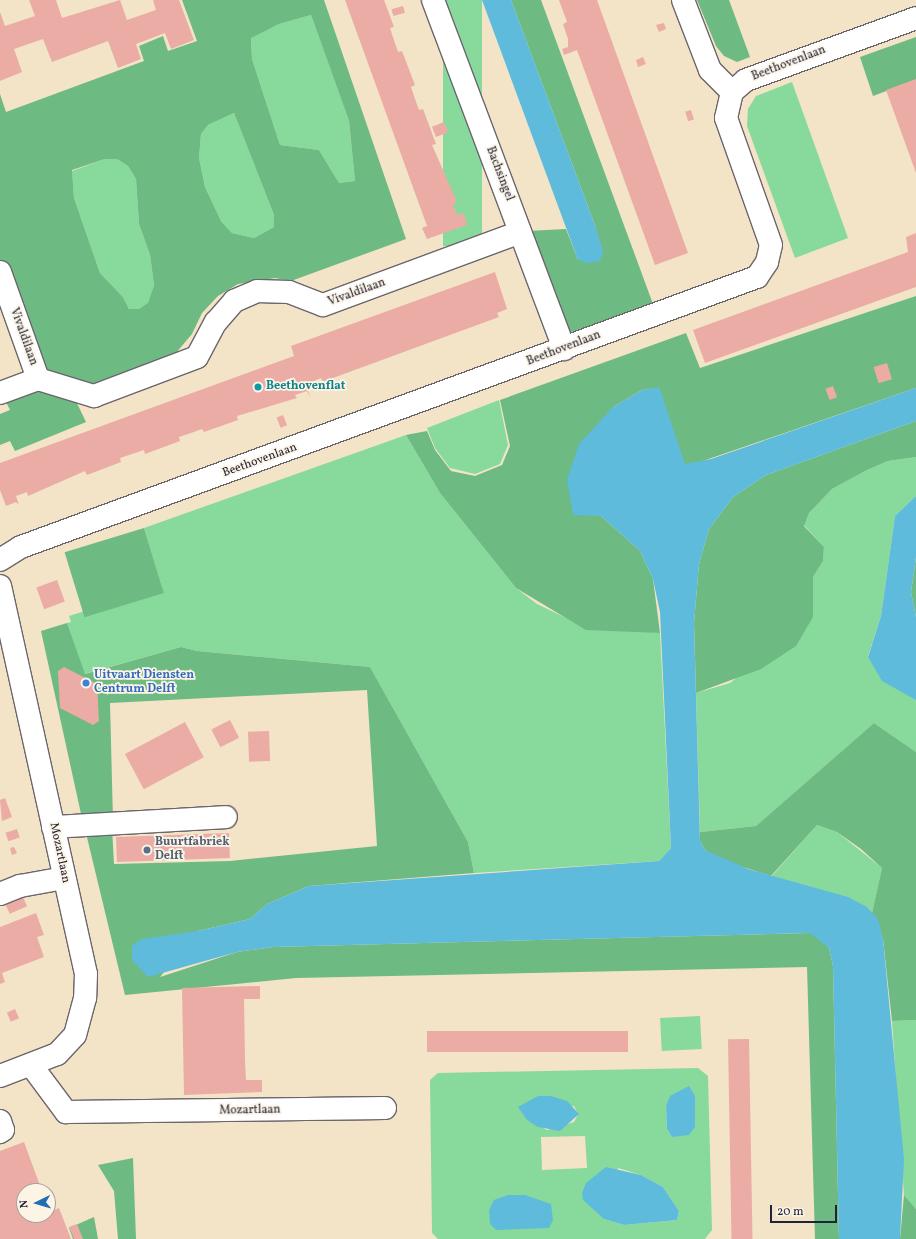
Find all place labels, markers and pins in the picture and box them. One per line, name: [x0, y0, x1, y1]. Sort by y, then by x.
place label: Beethovenflat: [266, 380, 345, 394]
marker: Beethovenflat: [253, 382, 263, 392]
place label: Uitvaart Diensten Centrum Delft: [94, 669, 194, 697]
marker: Uitvaart Diensten Centrum Delft: [81, 678, 91, 688]
place label: Buurtfabriek Delft: [155, 836, 229, 864]
marker: Buurtfabriek Delft: [142, 845, 152, 855]

